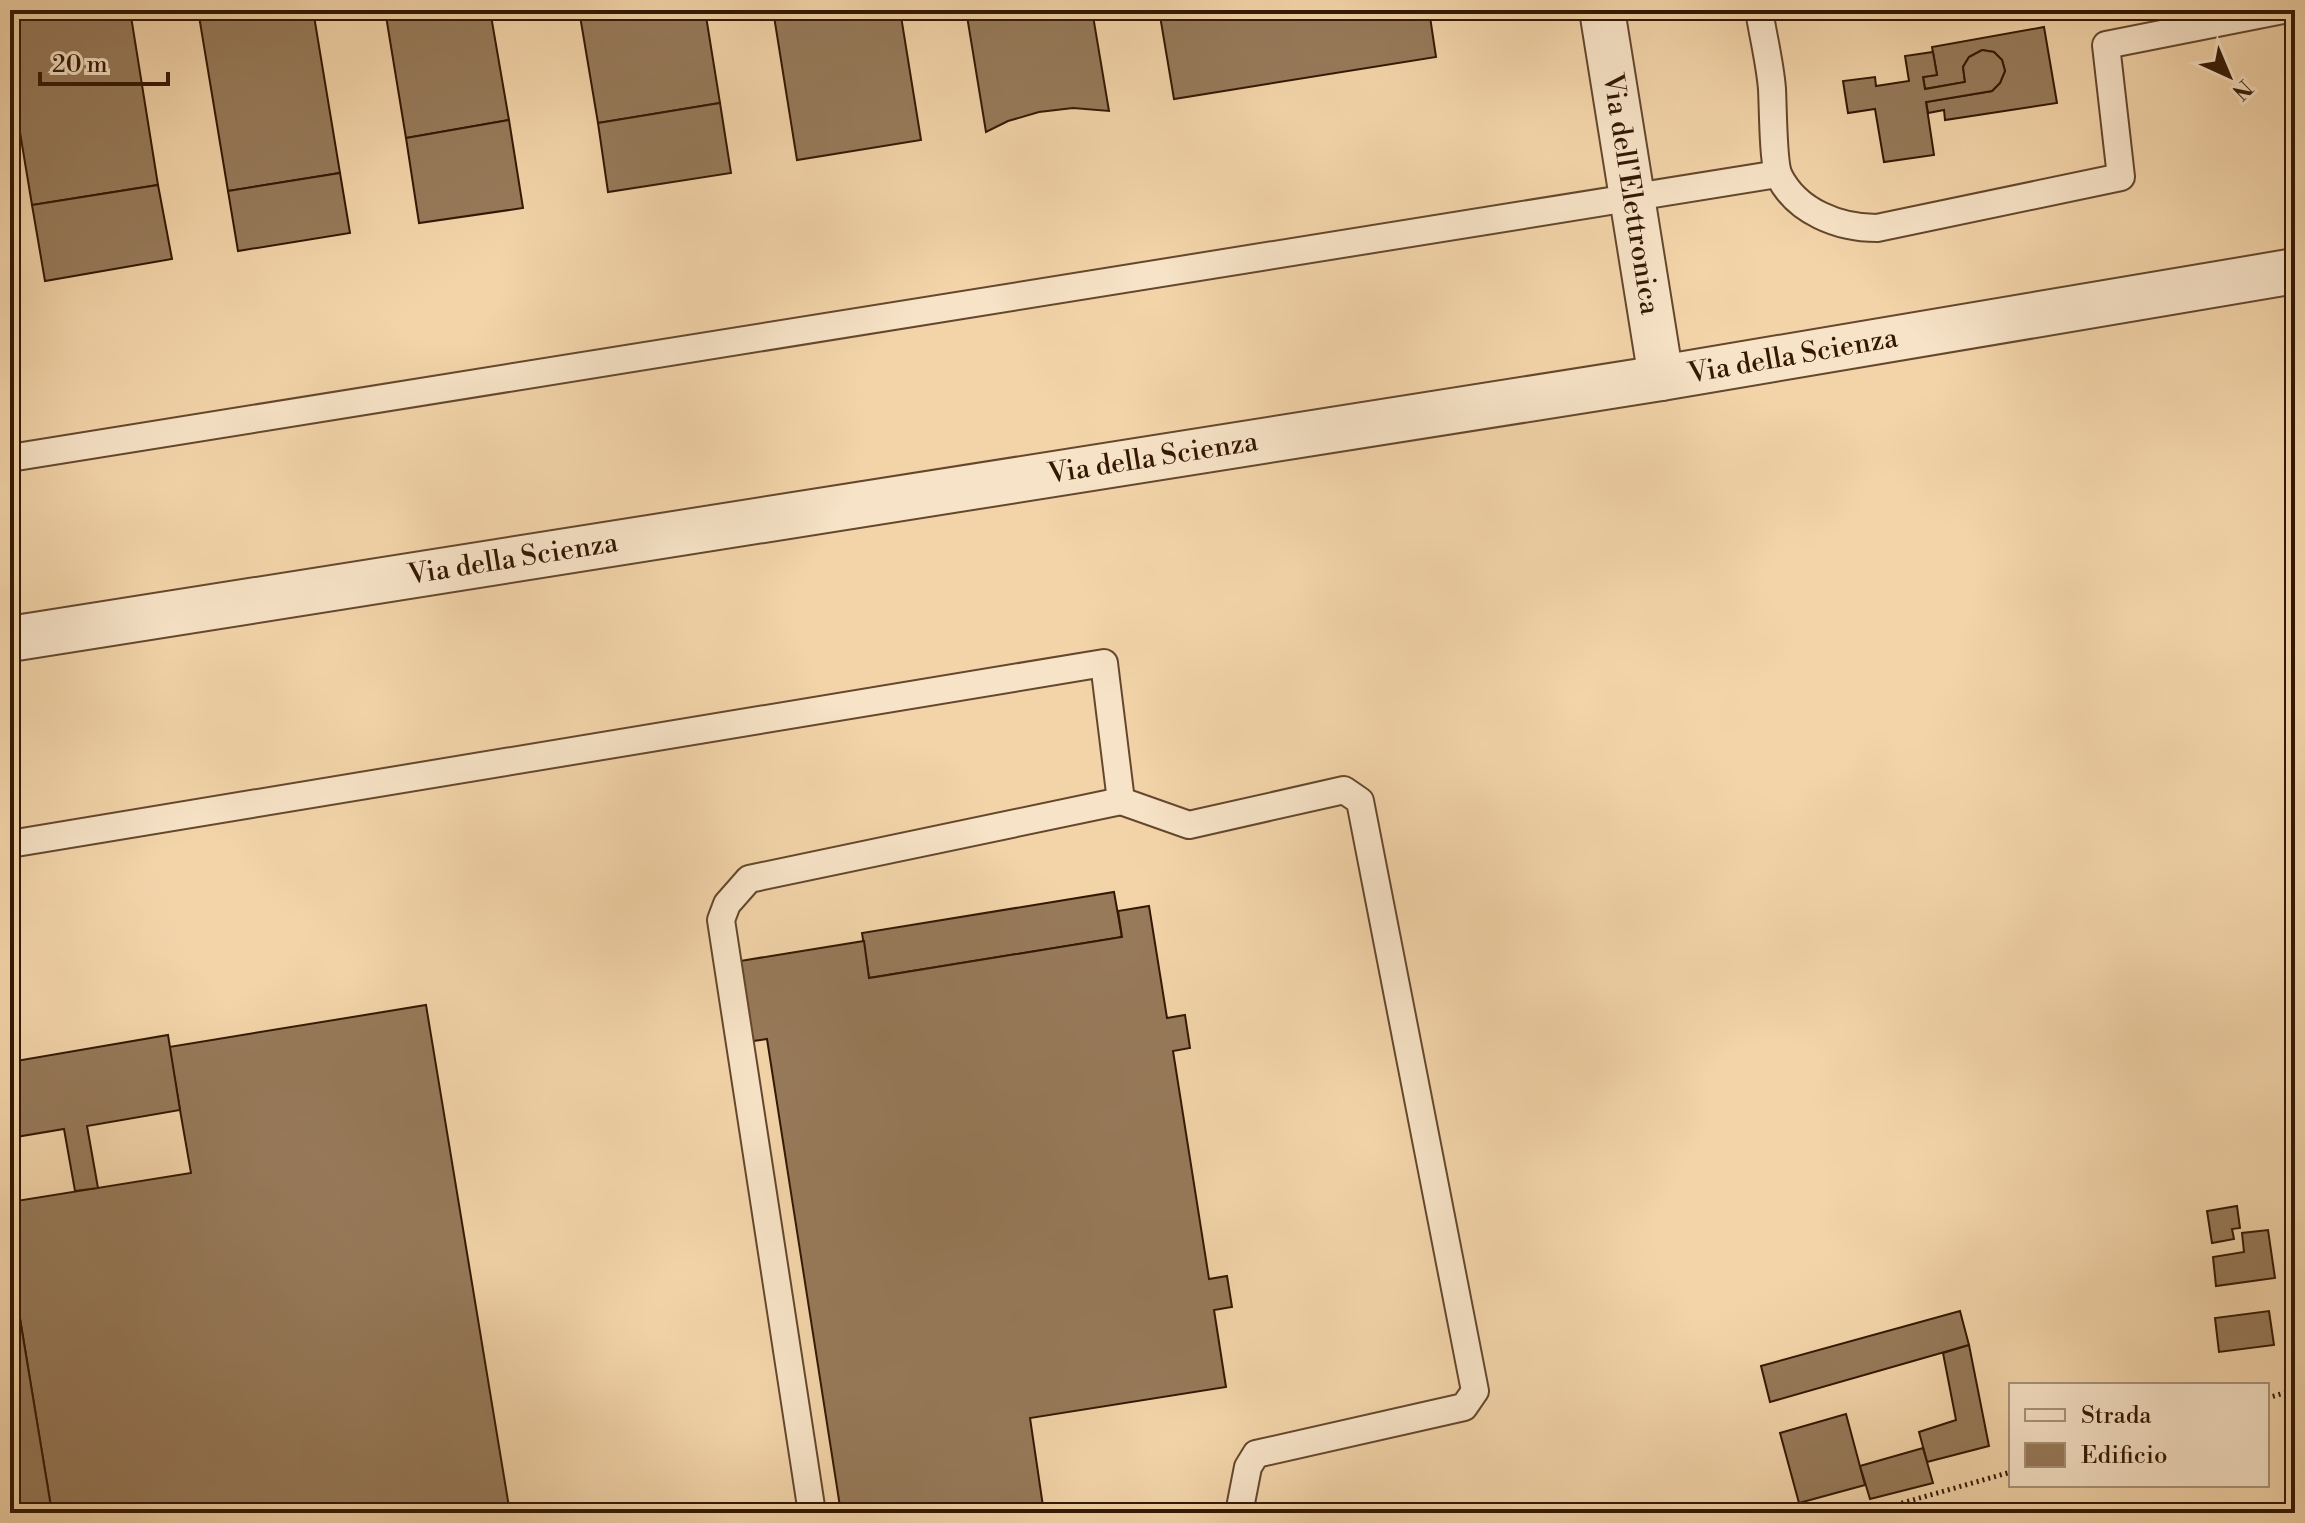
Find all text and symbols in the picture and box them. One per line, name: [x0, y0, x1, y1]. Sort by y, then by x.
scale bar: [40, 36, 168, 86]
north arrow: [2189, 36, 2269, 116]
text: 20 m: [52, 50, 108, 80]
street label: Via dell'Elettronica: [1594, 70, 1667, 318]
text: N: [2226, 74, 2257, 105]
street label: Via della Scienza: [1685, 320, 1901, 392]
street label: Via della Scienza: [1045, 424, 1261, 492]
street label: Via della Scienza: [405, 525, 621, 593]
legend: [2009, 1383, 2269, 1487]
text: Strada: [2081, 1401, 2152, 1431]
text: Edificio: [2081, 1441, 2167, 1471]

